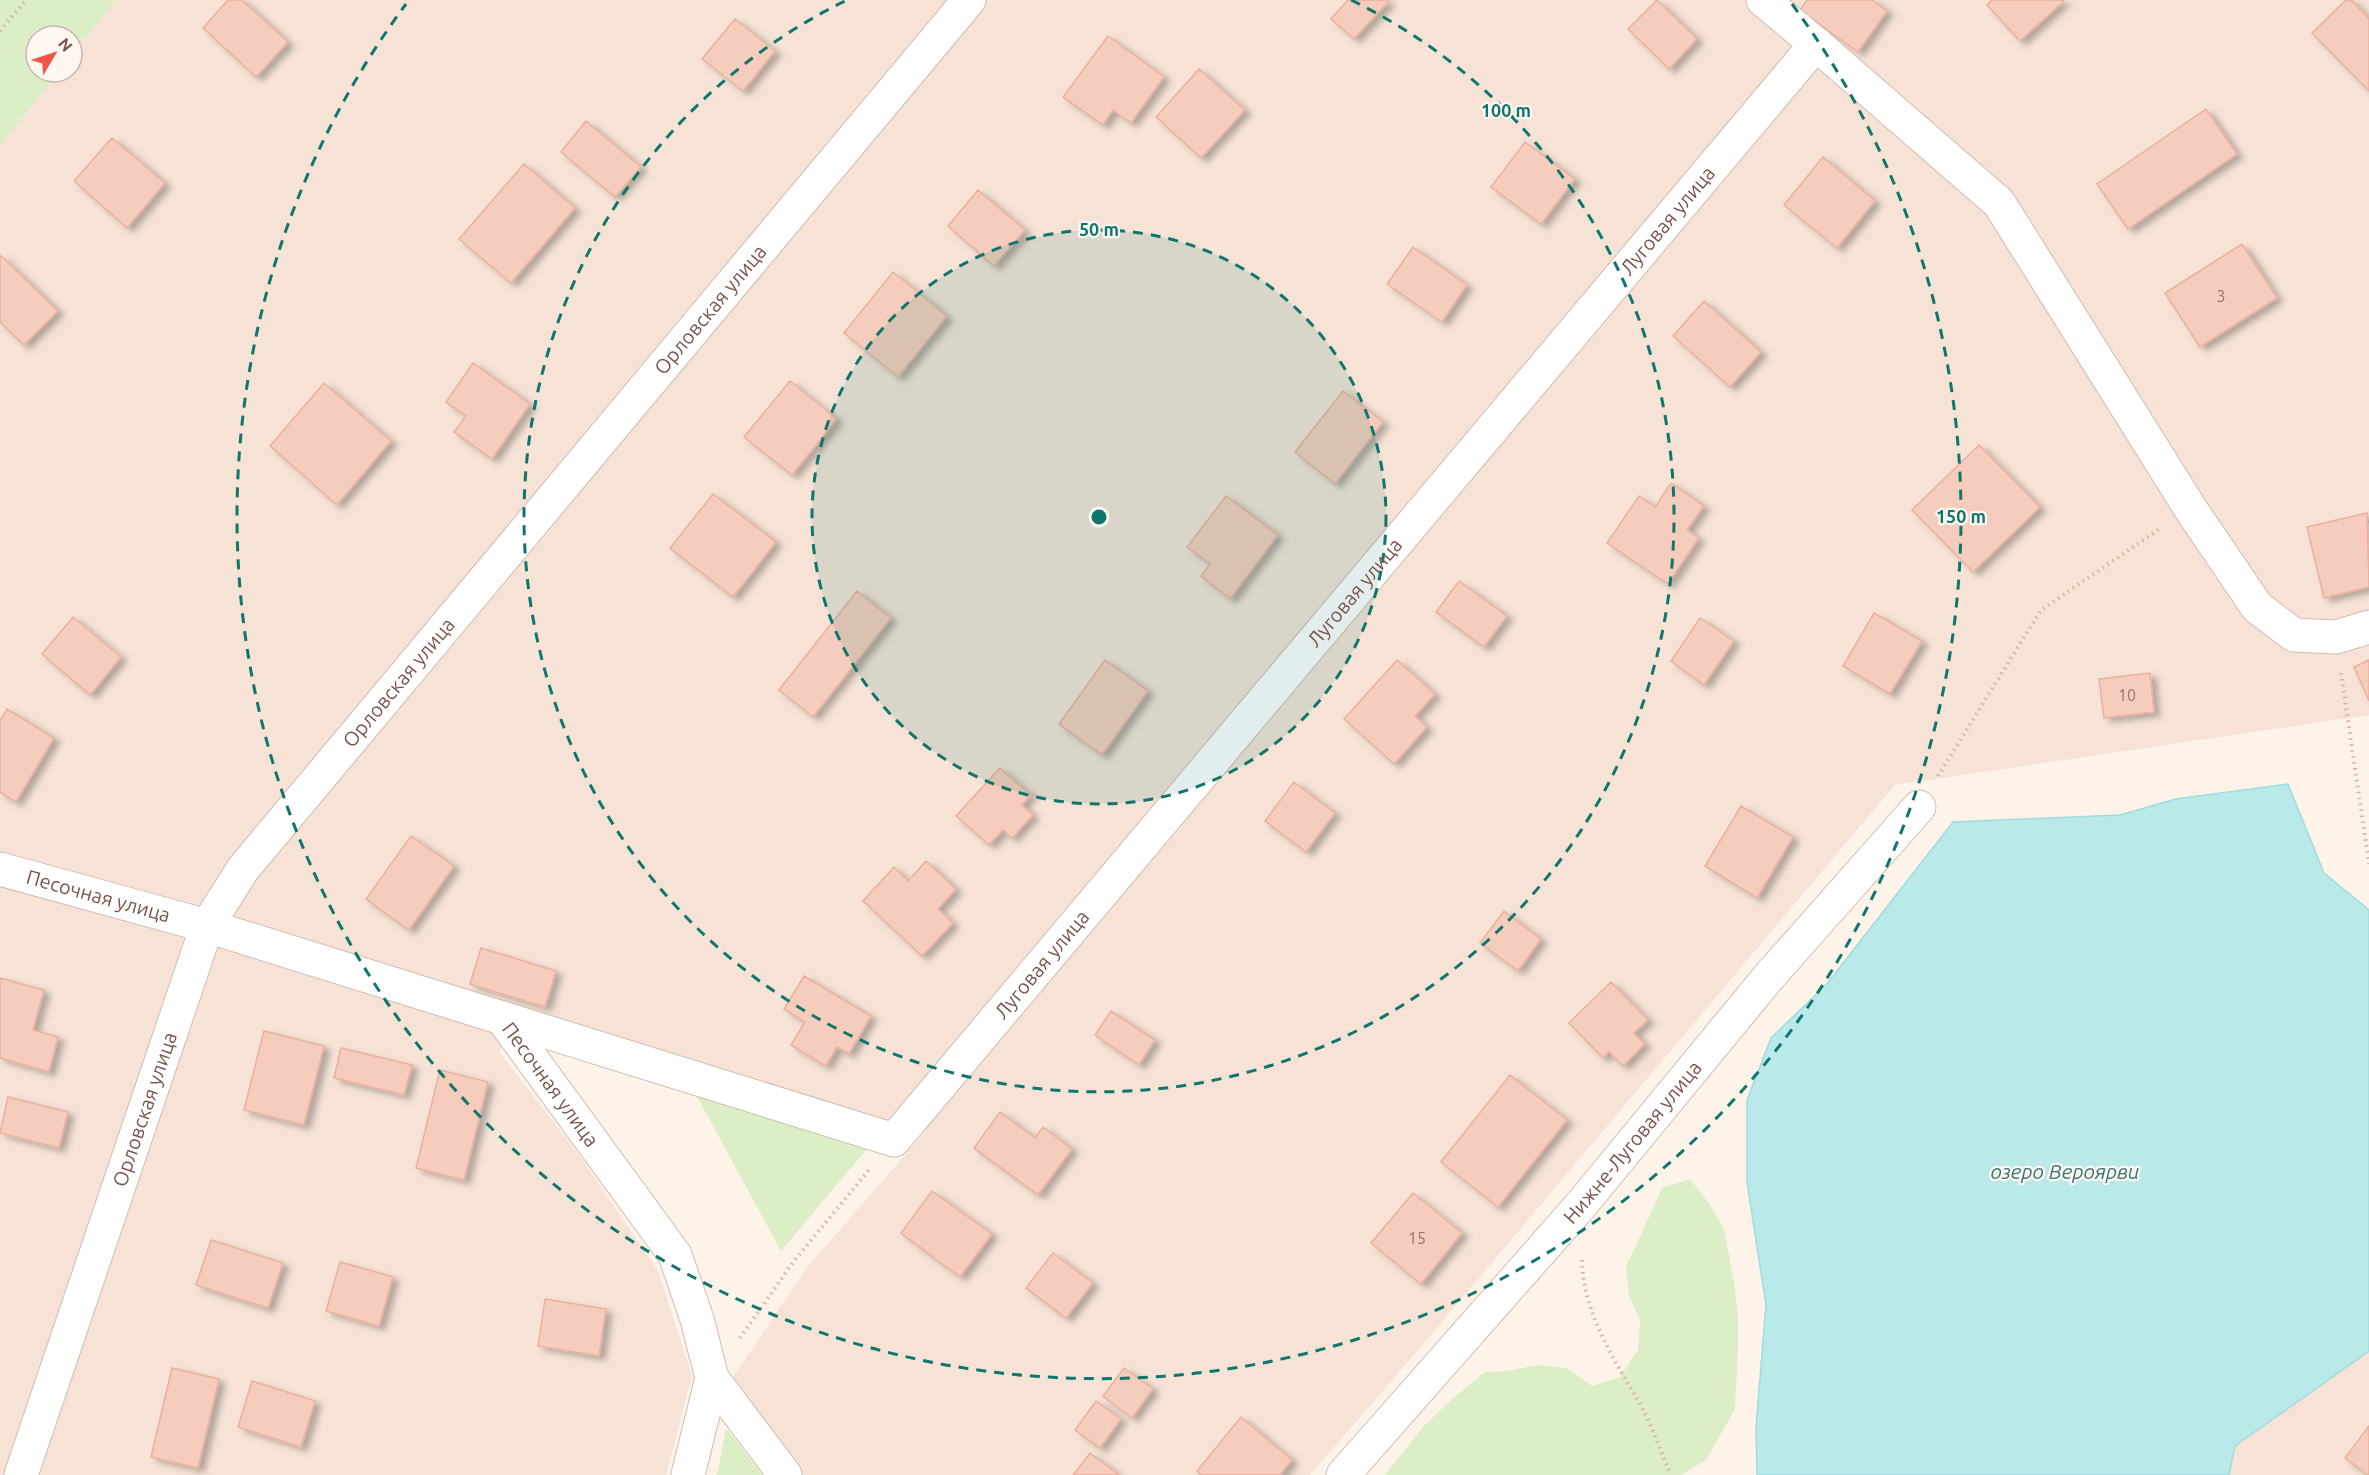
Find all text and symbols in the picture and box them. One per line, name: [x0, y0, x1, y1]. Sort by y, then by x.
north arrow: [24, 24, 84, 84]
text: N: [55, 34, 76, 55]
text: 100 m: [1481, 100, 1531, 120]
street label: Луговая улица: [1615, 161, 1719, 279]
text: 50 m: [1079, 219, 1119, 239]
street label: Орловская улица: [649, 240, 771, 379]
house number: 3: [2216, 287, 2226, 305]
text: 150 m: [1936, 506, 1986, 526]
centre of rings: [1089, 507, 1109, 527]
street label: Луговая улица: [1302, 533, 1406, 651]
street label: Орловская улица: [338, 613, 459, 752]
house number: 10: [2118, 686, 2136, 704]
street label: Песочная улица: [24, 865, 173, 926]
street label: Луговая улица: [989, 905, 1093, 1023]
street label: Песочная улица: [498, 1017, 604, 1151]
street label: Орловская улица: [108, 1029, 181, 1190]
street label: Нижне-Луговая улица: [1558, 1056, 1706, 1228]
water label: озеро Вероярви: [1991, 1159, 2139, 1183]
house number: 15: [1408, 1229, 1426, 1247]

